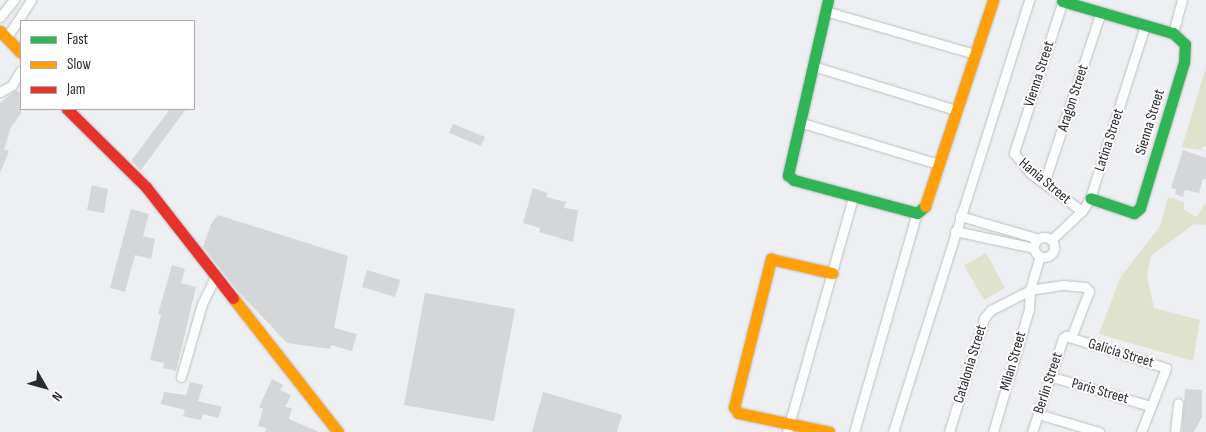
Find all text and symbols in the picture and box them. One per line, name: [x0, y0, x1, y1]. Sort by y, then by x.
legend: [20, 20, 195, 110]
text: Fast: [67, 30, 88, 49]
street label: Vienna Street: [1020, 39, 1058, 109]
text: Slow: [67, 55, 91, 74]
street label: Aragon Street: [1054, 62, 1092, 134]
text: Jam: [67, 80, 85, 99]
street label: Sienna Street: [1131, 87, 1169, 157]
street label: Latina Street: [1090, 106, 1128, 174]
street label: Hania Street: [1015, 154, 1075, 208]
street label: Catalonia Street: [950, 323, 990, 405]
street label: Milan Street: [996, 329, 1030, 393]
street label: Galicia Street: [1086, 334, 1156, 372]
street label: Berlin Street: [1030, 350, 1066, 416]
north arrow: [20, 362, 70, 412]
street label: Paris Street: [1069, 374, 1131, 408]
text: N: [48, 388, 66, 405]

